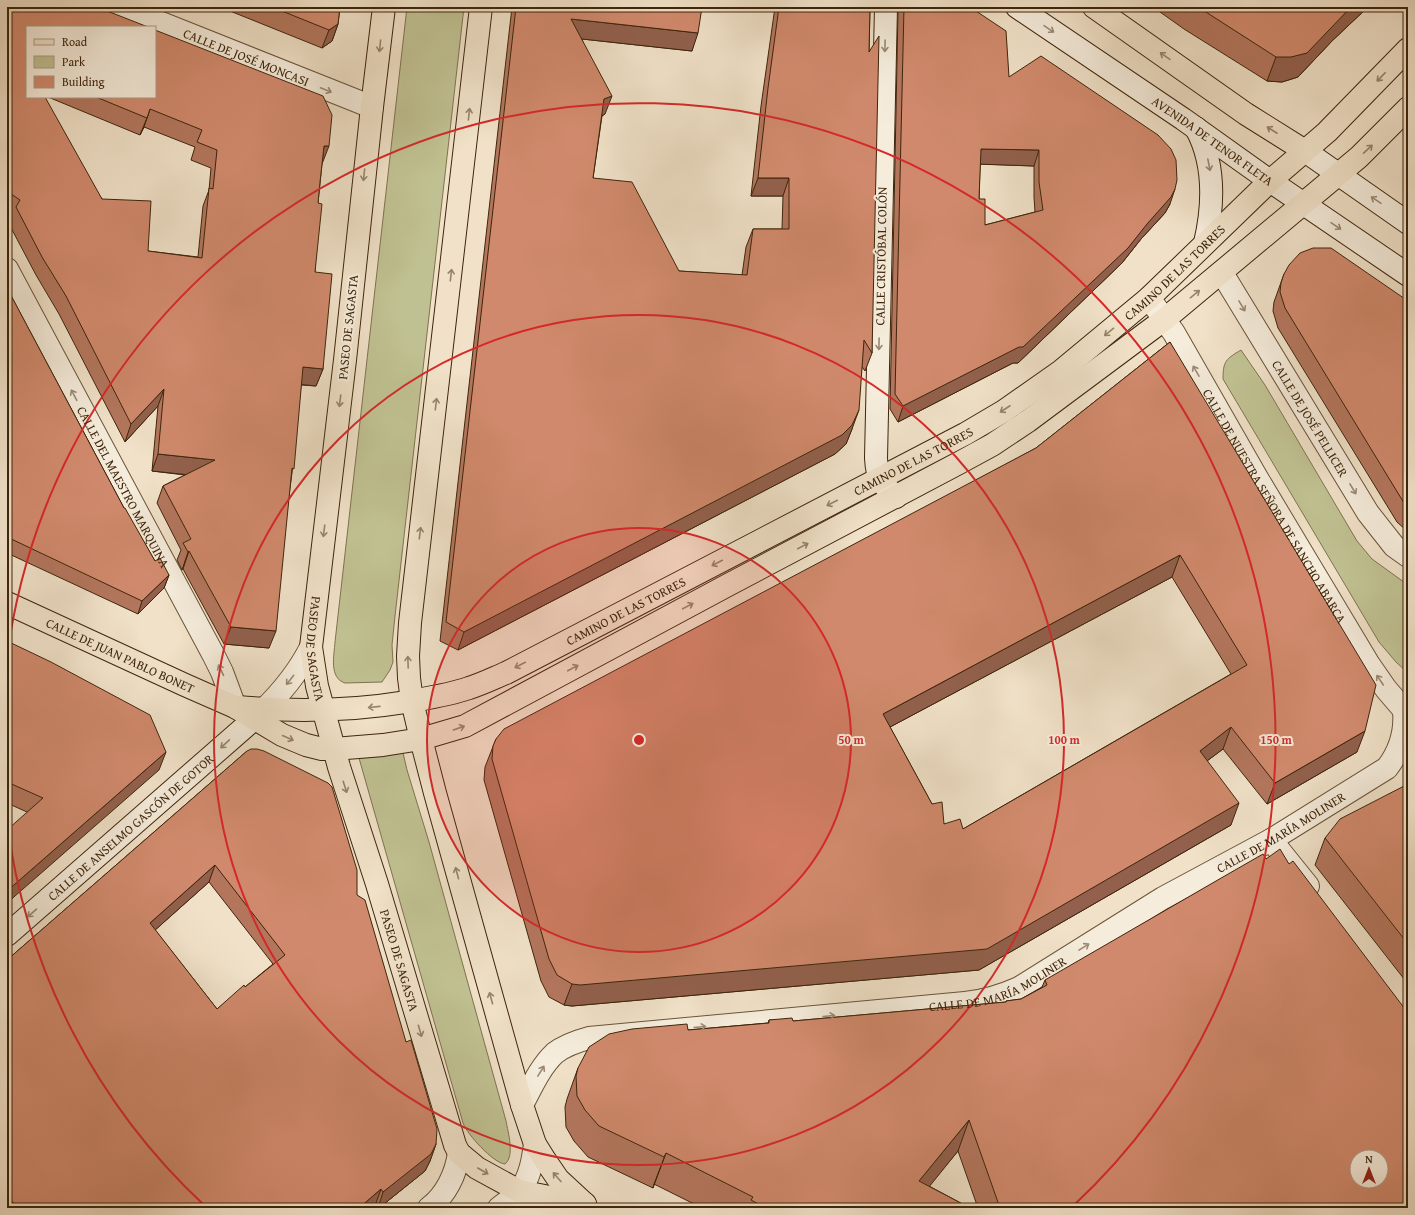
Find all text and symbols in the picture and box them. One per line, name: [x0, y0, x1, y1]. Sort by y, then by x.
street label: CALLE DE JOSÉ MONCASI: [181, 23, 312, 91]
one-way arrow: [1043, 25, 1054, 33]
legend: [26, 26, 156, 98]
text: Road: [62, 33, 88, 50]
one-way arrow: [376, 39, 384, 52]
one-way arrow: [881, 39, 889, 52]
one-way arrow: [1159, 52, 1170, 60]
text: Park: [62, 53, 86, 70]
one-way arrow: [1376, 72, 1386, 82]
text: Building: [62, 73, 105, 90]
one-way arrow: [320, 86, 332, 94]
street label: AVENIDA DE TENOR FLETA: [1148, 91, 1277, 190]
one-way arrow: [466, 108, 473, 121]
one-way arrow: [1267, 126, 1278, 134]
one-way arrow: [1363, 144, 1373, 154]
one-way arrow: [1205, 158, 1213, 171]
one-way arrow: [361, 168, 368, 181]
street label: CALLE CRISTÓBAL COLÓN: [870, 186, 892, 326]
one-way arrow: [1371, 196, 1382, 204]
street label: CAMINO DE LAS TORRES: [1120, 220, 1229, 324]
one-way arrow: [1331, 222, 1342, 230]
one-way arrow: [447, 269, 454, 282]
street label: PASEO DE SAGASTA: [333, 273, 363, 380]
one-way arrow: [1190, 290, 1200, 299]
one-way arrow: [1239, 300, 1247, 312]
one-way arrow: [1104, 327, 1115, 336]
one-way arrow: [875, 337, 883, 350]
street label: CALLE DE JOSÉ PELLICER: [1268, 356, 1353, 481]
one-way arrow: [1191, 365, 1199, 377]
street label: CALLE DE NUESTRA SEÑORA DE SANCHO ABARCA: [1198, 385, 1351, 627]
one-way arrow: [70, 389, 78, 401]
one-way arrow: [336, 394, 344, 407]
one-way arrow: [432, 398, 439, 411]
street label: CALLE DEL MAESTRO MARQUINA: [73, 403, 175, 571]
one-way arrow: [999, 406, 1011, 414]
street label: CAMINO DE LAS TORRES: [850, 422, 976, 500]
one-way arrow: [1349, 483, 1357, 495]
one-way arrow: [826, 500, 838, 508]
one-way arrow: [321, 524, 328, 537]
one-way arrow: [417, 527, 424, 540]
one-way arrow: [797, 541, 809, 549]
one-way arrow: [711, 560, 723, 567]
street label: CAMINO DE LAS TORRES: [563, 572, 689, 650]
street label: PASEO DE SAGASTA: [301, 595, 330, 703]
one-way arrow: [682, 602, 694, 610]
street label: CALLE DE JUAN PABLO BONET: [43, 613, 198, 698]
one-way arrow: [404, 656, 412, 669]
one-way arrow: [514, 662, 526, 670]
one-way arrow: [567, 663, 579, 671]
one-way arrow: [217, 665, 224, 677]
one-way arrow: [1376, 674, 1384, 685]
one-way arrow: [286, 675, 295, 686]
one-way arrow: [368, 703, 381, 710]
one-way arrow: [452, 724, 464, 732]
text: 50 m: [838, 731, 864, 748]
text: 100 m: [1048, 731, 1081, 748]
text: 150 m: [1260, 731, 1293, 748]
centre of rings: [632, 733, 646, 747]
one-way arrow: [282, 735, 294, 742]
one-way arrow: [220, 739, 230, 749]
street label: CALLE DE ANSELMO GASCÓN DE GOTOR: [43, 749, 218, 905]
one-way arrow: [342, 780, 349, 793]
street label: CALLE DE MARÍA MOLINER: [1213, 786, 1349, 877]
one-way arrow: [453, 867, 460, 880]
street label: PASEO DE SAGASTA: [376, 907, 424, 1014]
one-way arrow: [27, 908, 37, 917]
one-way arrow: [1079, 943, 1090, 951]
street label: CALLE DE MARÍA MOLINER: [928, 951, 1070, 1016]
one-way arrow: [487, 992, 494, 1005]
one-way arrow: [822, 1012, 835, 1019]
one-way arrow: [693, 1023, 706, 1031]
one-way arrow: [417, 1025, 424, 1038]
one-way arrow: [537, 1065, 545, 1077]
north arrow: [1349, 1149, 1389, 1189]
text: N: [1365, 1151, 1373, 1167]
one-way arrow: [477, 1168, 489, 1176]
one-way arrow: [553, 1172, 562, 1182]

